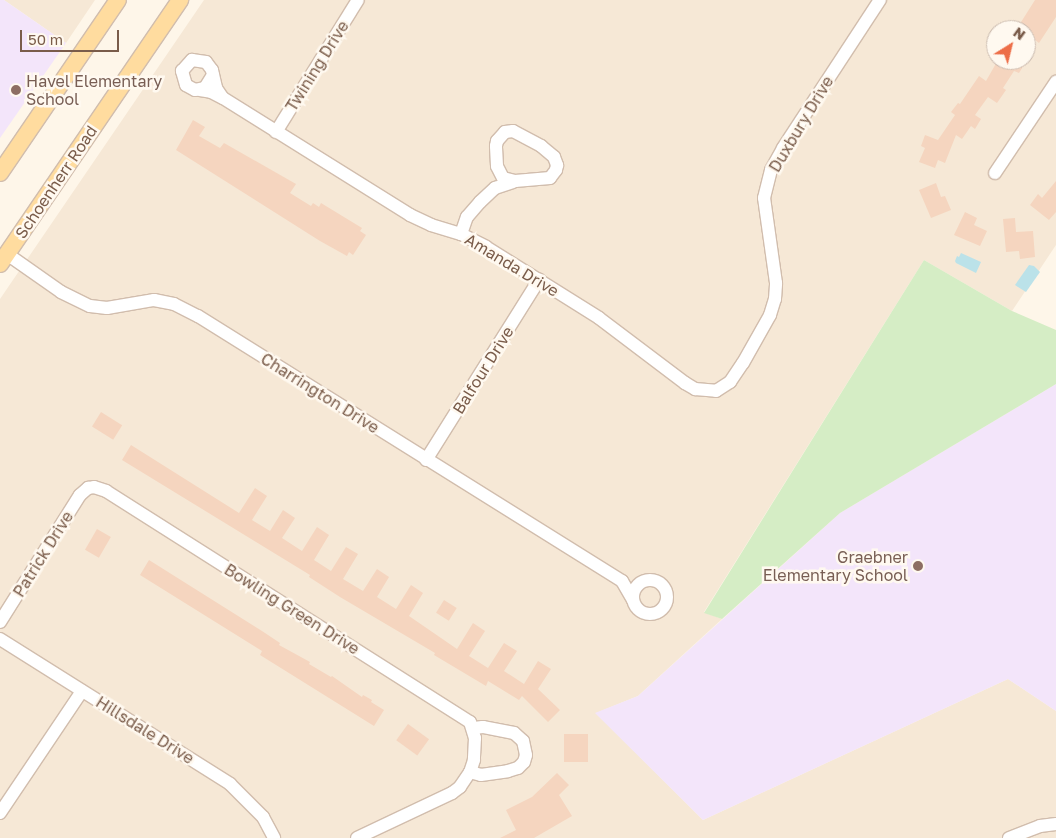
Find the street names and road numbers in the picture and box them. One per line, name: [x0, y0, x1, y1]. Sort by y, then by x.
street label: Twining Drive: [282, 17, 352, 115]
street label: Duxbury Drive: [765, 73, 837, 175]
street label: Schoenherr Road: [11, 122, 101, 242]
street label: Amanda Drive: [462, 229, 562, 301]
street label: Balfour Drive: [449, 323, 517, 417]
street label: Charrington Drive: [257, 349, 383, 437]
street label: Patrick Drive: [9, 508, 77, 600]
street label: Bowling Green Drive: [221, 560, 363, 658]
street label: Hillsdale Drive: [92, 692, 198, 768]

